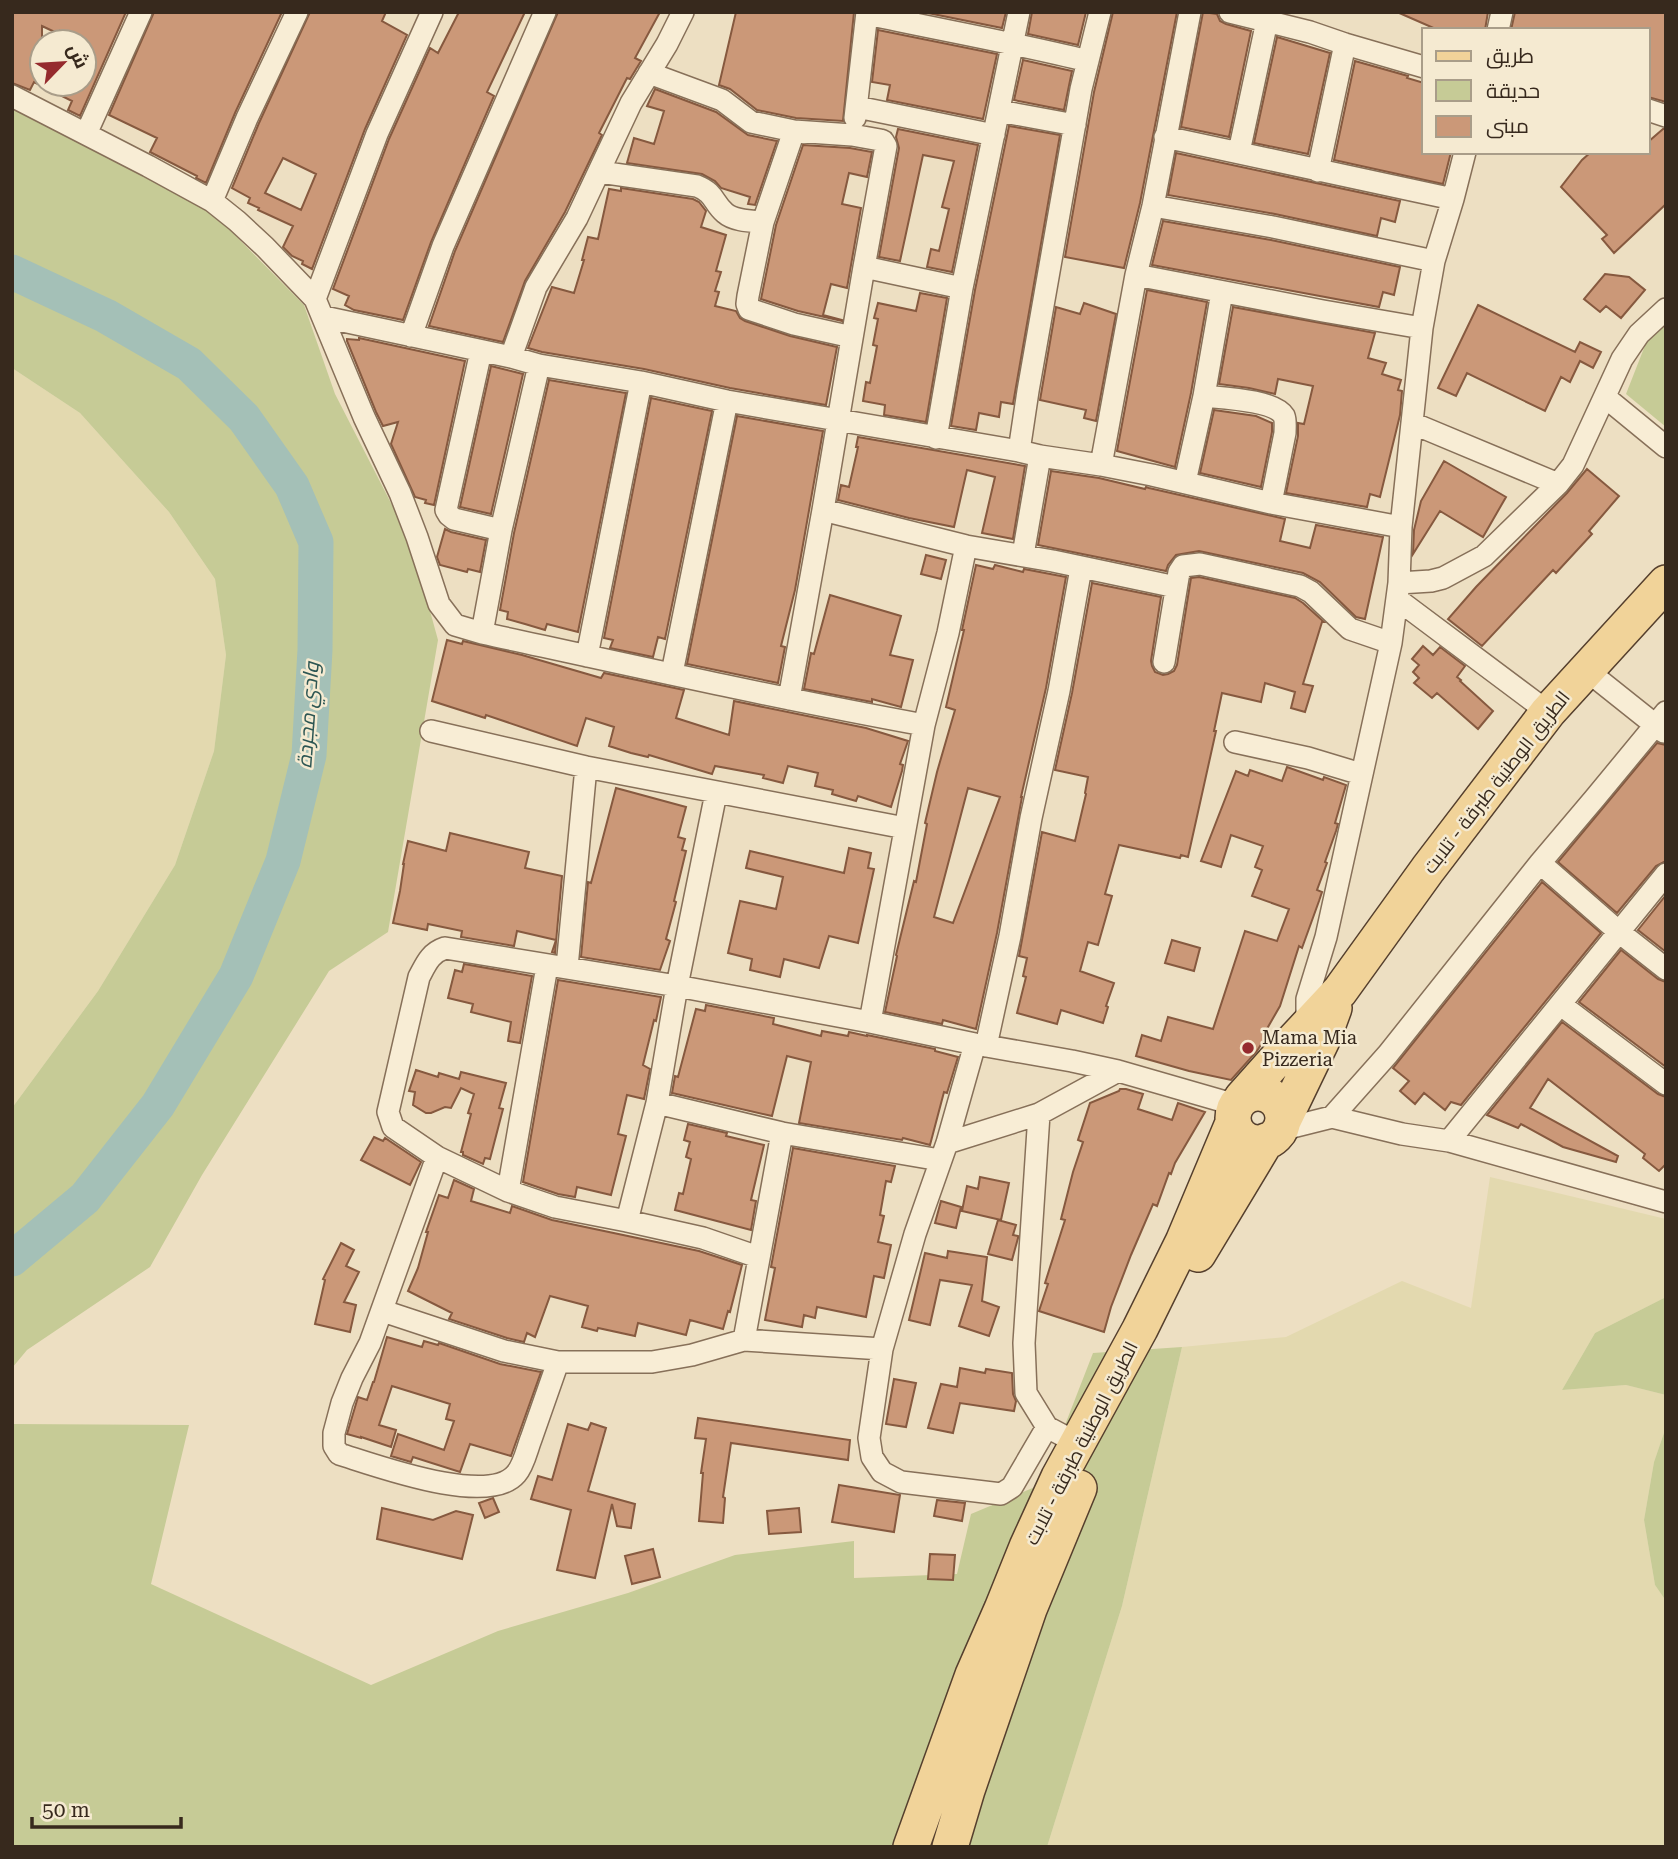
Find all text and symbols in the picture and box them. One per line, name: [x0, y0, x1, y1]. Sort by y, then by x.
north arrow: [28, 28, 98, 98]
legend: [1422, 28, 1650, 154]
text: ش: [62, 40, 94, 72]
text: طريق: [1486, 44, 1534, 69]
text: حديقة: [1486, 79, 1540, 103]
text: مبنى: [1486, 114, 1529, 139]
water label: وادي مجردة: [292, 660, 329, 769]
street label: الطريق الوطنية طبرقة - تلابت: [1418, 686, 1576, 879]
place label: Mama Mia Pizzeria: [1262, 1026, 1358, 1071]
marker: Mama Mia Pizzeria: [1240, 1040, 1256, 1056]
street label: الطريق الوطنية طبرقة - تلابت: [1020, 1338, 1144, 1549]
scale bar: [32, 1786, 180, 1830]
text: 50 m: [42, 1798, 90, 1822]

